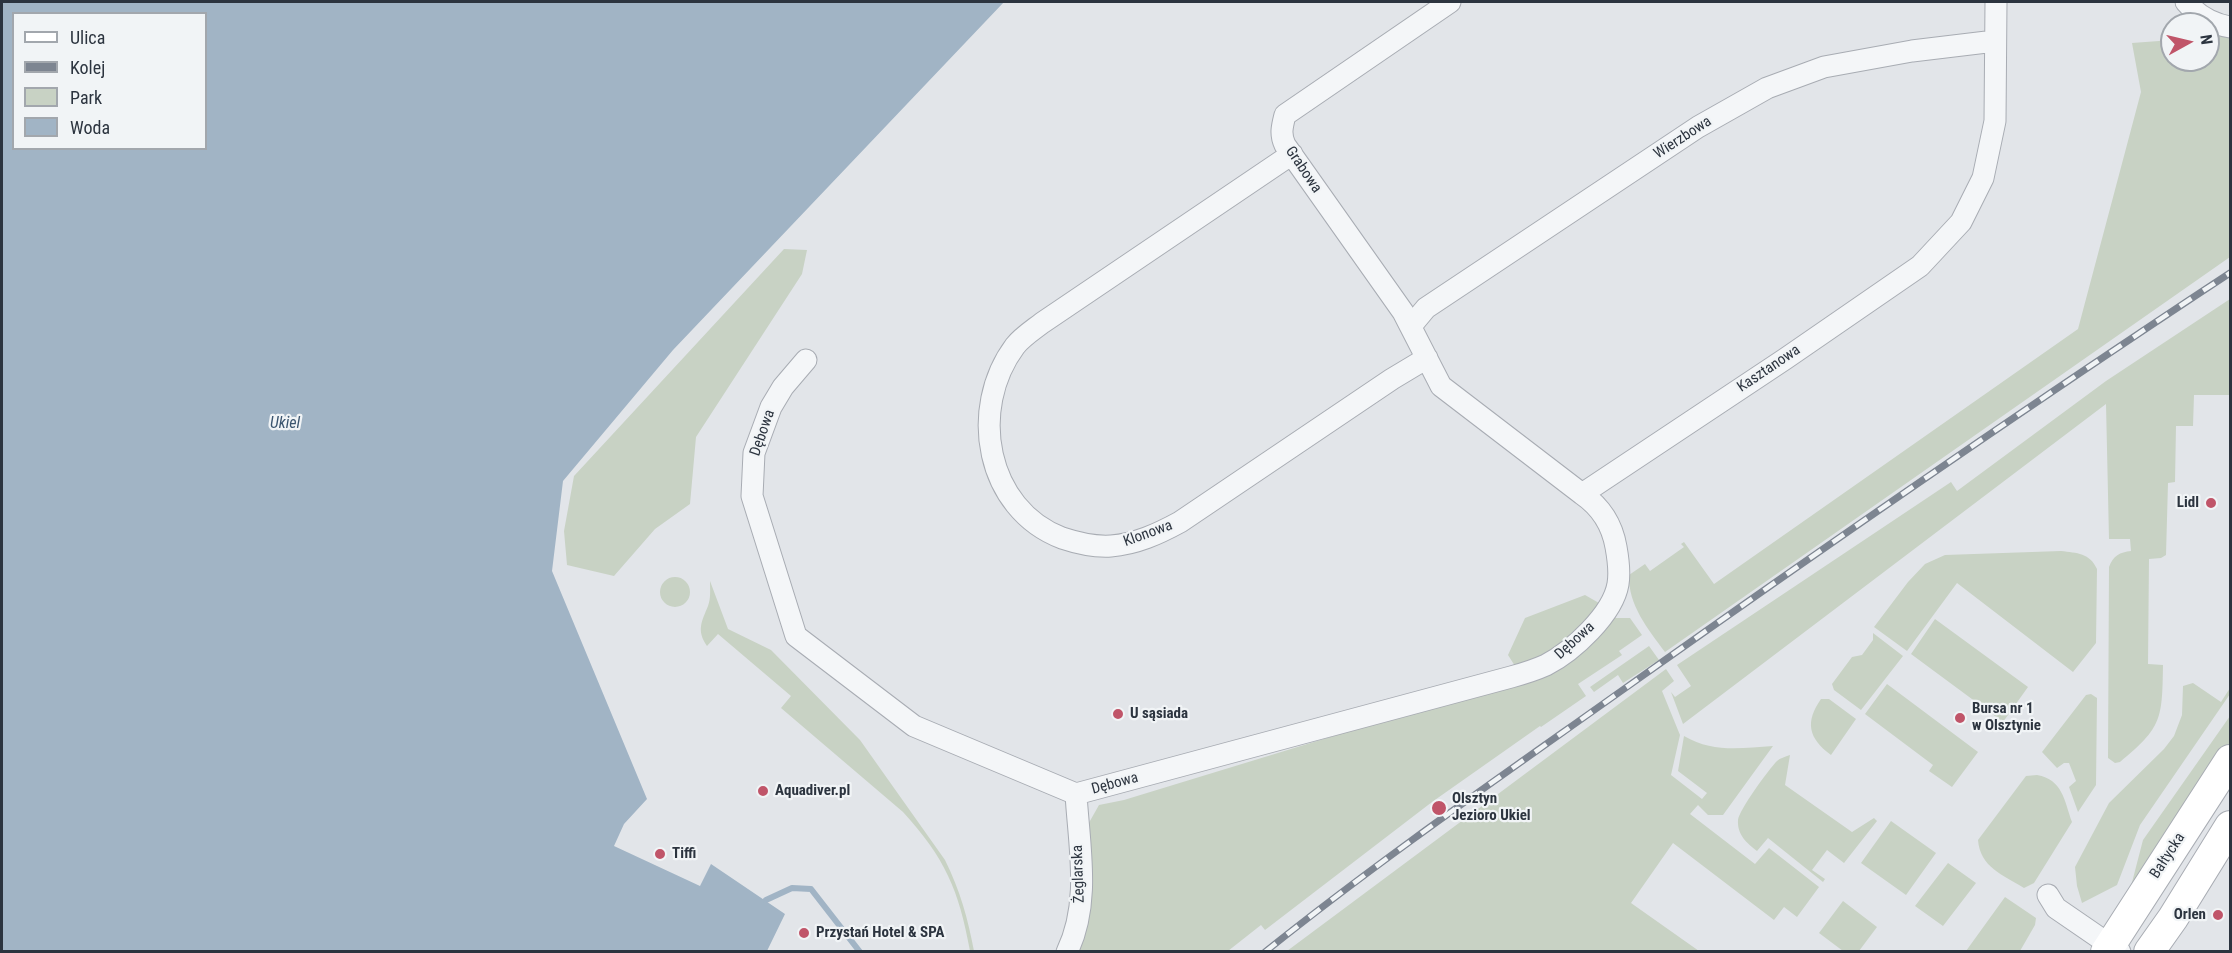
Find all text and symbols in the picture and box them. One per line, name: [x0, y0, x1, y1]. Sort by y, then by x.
legend: [12, 12, 207, 150]
north arrow: [2160, 12, 2220, 72]
text: Ulica: [70, 27, 105, 48]
text: N: [2196, 34, 2216, 46]
text: Kolej: [70, 57, 105, 78]
text: Park: [70, 87, 102, 108]
street label: Wierzbowa: [1651, 113, 1715, 163]
text: Woda: [70, 117, 110, 138]
street label: Grabowa: [1281, 143, 1325, 197]
street label: Kasztanowa: [1734, 341, 1804, 397]
street label: Dębowa: [747, 408, 779, 458]
water label: Ukiel: [270, 414, 300, 434]
place label: Lidl: [2177, 494, 2199, 512]
marker: Lidl: [2204, 496, 2218, 510]
street label: Klonowa: [1121, 517, 1175, 551]
street label: Dębowa: [1551, 618, 1599, 664]
place label: Bursa nr 1 w Olsztynie: [1972, 700, 2041, 735]
place label: U sąsiada: [1130, 705, 1188, 723]
marker: U sąsiada: [1111, 707, 1125, 721]
marker: Bursa nr 1 w Olsztynie: [1953, 711, 1967, 725]
street label: Dębowa: [1090, 769, 1140, 799]
place label: Aquadiver.pl: [775, 782, 850, 800]
marker: Aquadiver.pl: [756, 784, 770, 798]
place label: Olsztyn Jezioro Ukiel: [1452, 790, 1531, 825]
marker: Olsztyn Jezioro Ukiel: [1430, 799, 1448, 817]
street label: Bałtycka: [2147, 830, 2189, 882]
place label: Tiffi: [672, 845, 696, 863]
street label: Żeglarska: [1069, 845, 1089, 903]
marker: Tiffi: [653, 847, 667, 861]
place label: Orlen: [2174, 906, 2206, 924]
marker: Orlen: [2211, 908, 2225, 922]
place label: Przystań Hotel & SPA: [816, 924, 944, 942]
marker: Przystań Hotel & SPA: [797, 926, 811, 940]

